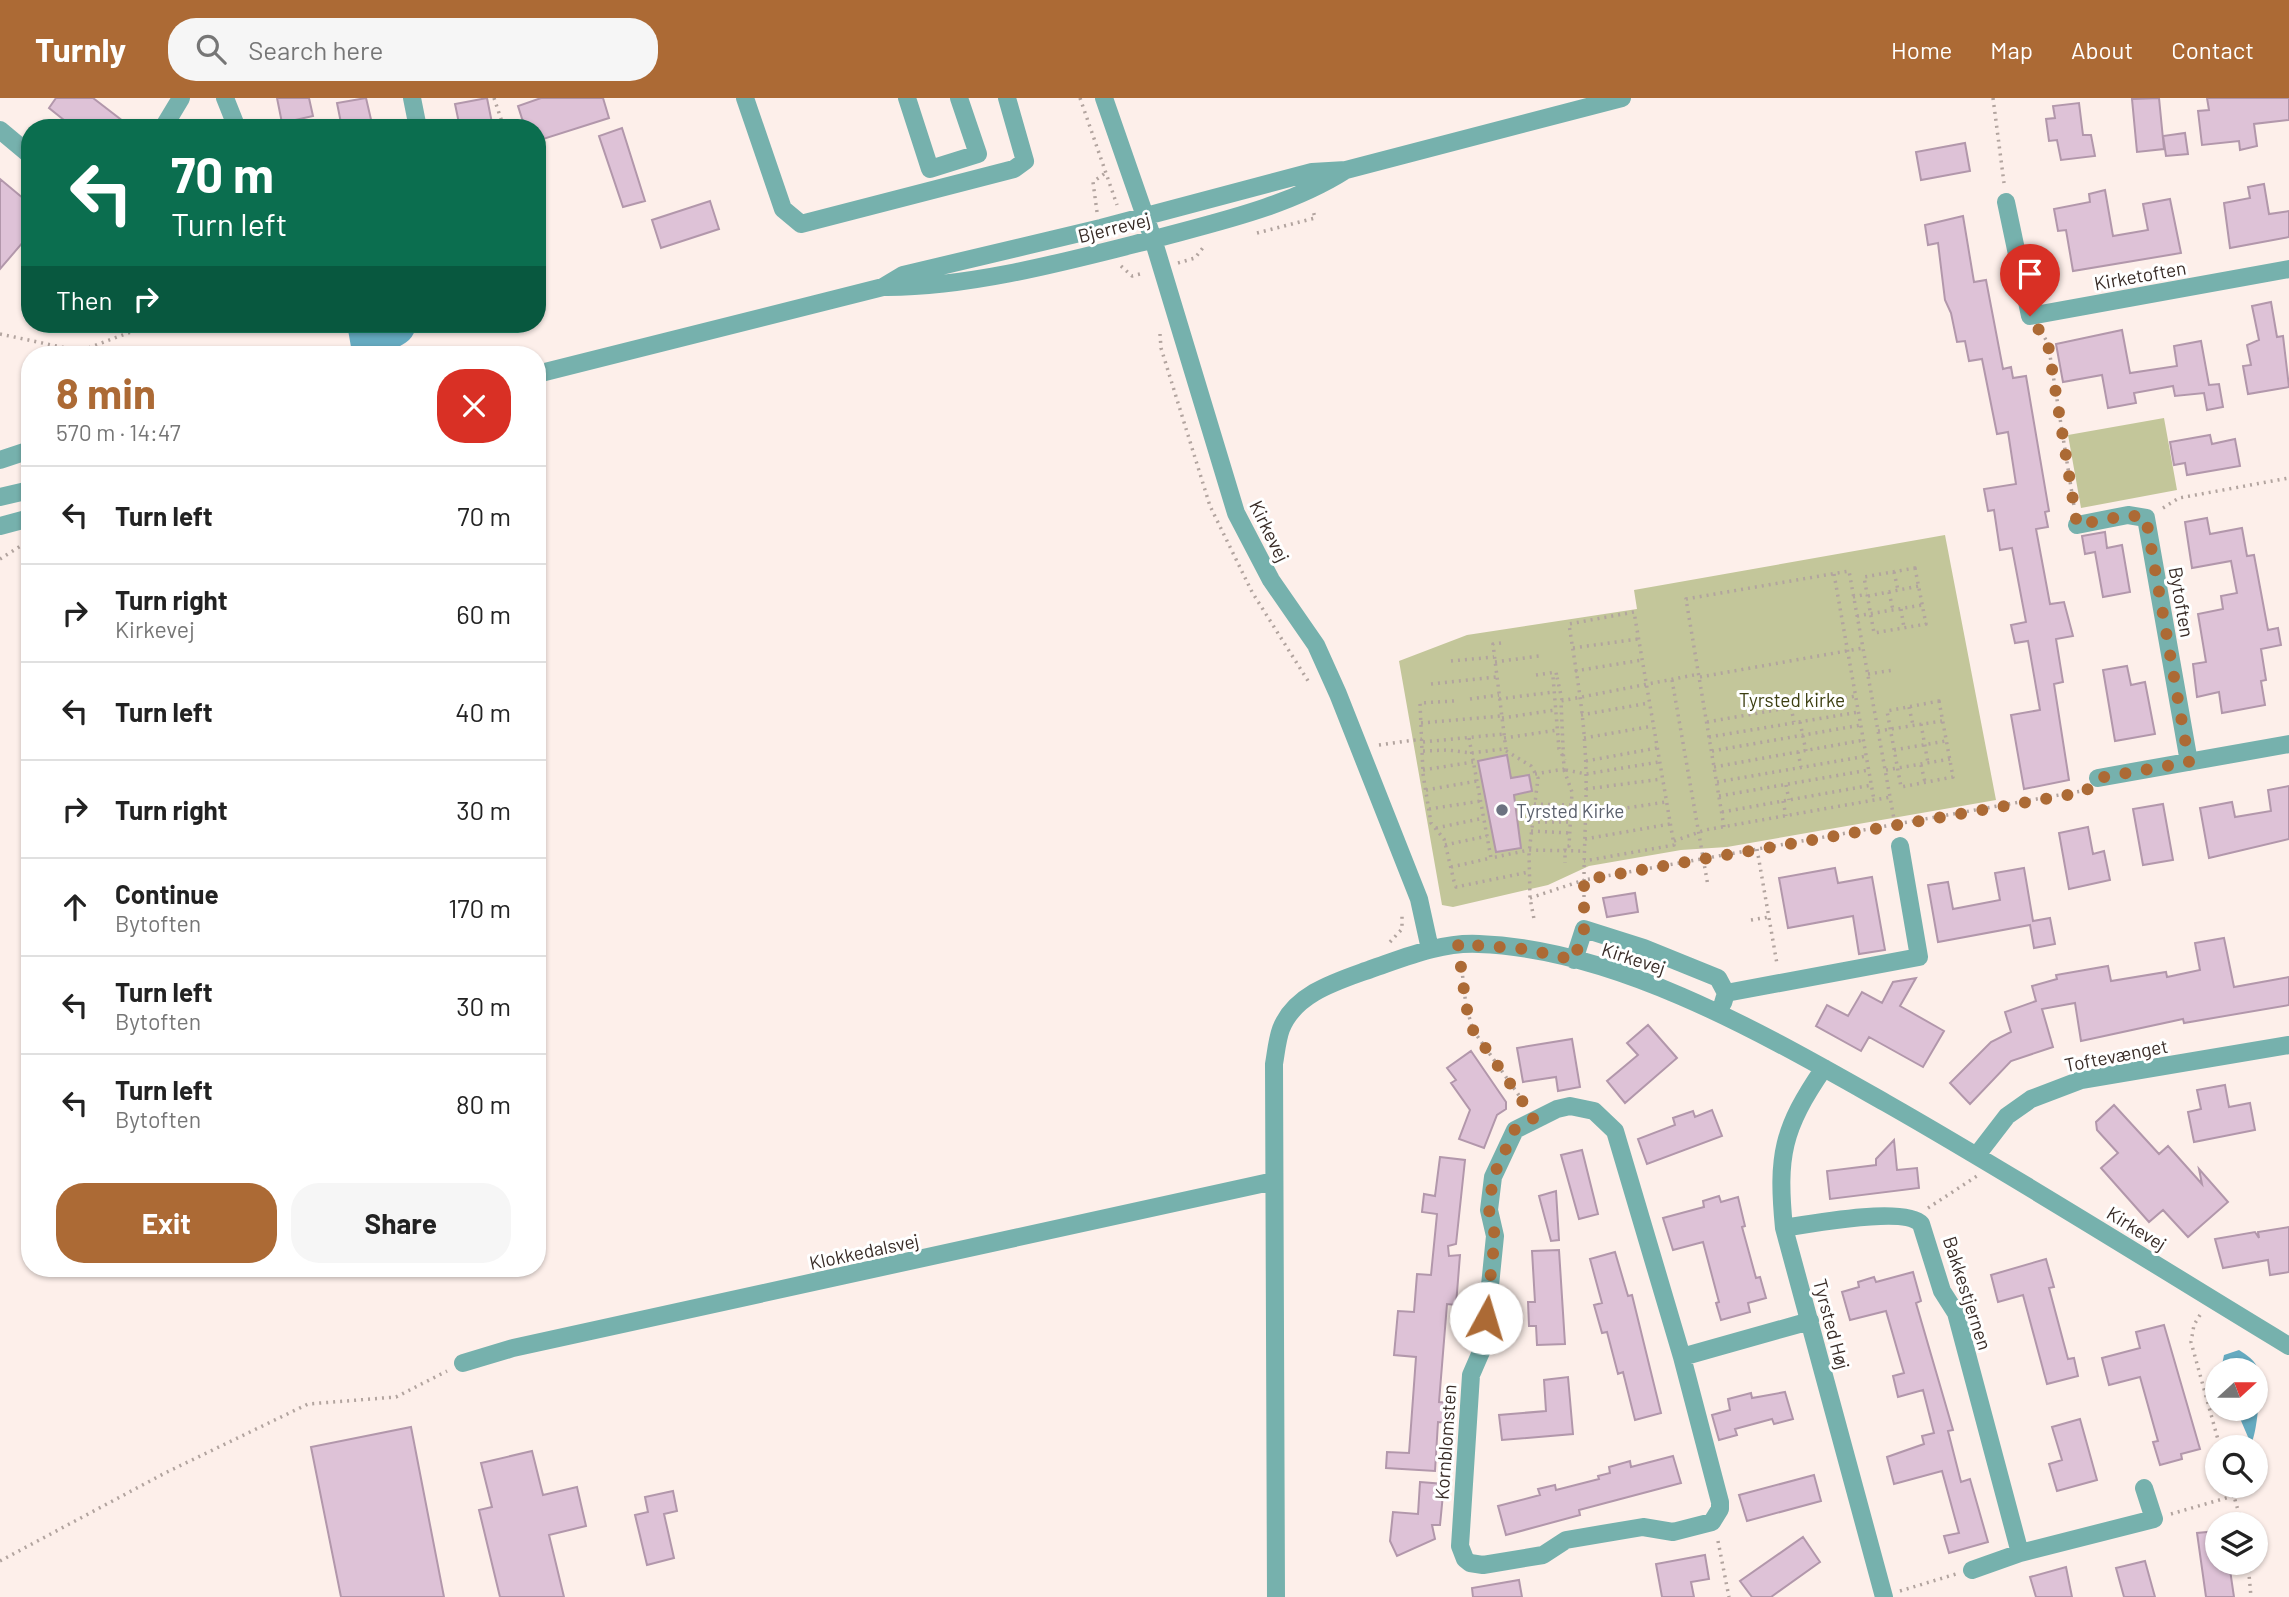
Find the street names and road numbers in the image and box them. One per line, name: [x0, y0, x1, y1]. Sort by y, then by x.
street label: Bjerrevej: [1075, 207, 1153, 247]
street label: Kirketoften: [2092, 256, 2188, 294]
street label: Kirkevej: [1245, 496, 1295, 566]
street label: Bytoften: [2164, 565, 2200, 639]
street label: Kirkevej: [1599, 937, 1669, 979]
street label: Toftevænget: [2062, 1034, 2170, 1076]
street label: Kirkevej: [2103, 1201, 2171, 1255]
street label: Klokkedalsvej: [807, 1228, 921, 1274]
street label: Bakkestjernen: [1939, 1233, 1997, 1353]
street label: Tyrsted Høj: [1809, 1276, 1855, 1372]
street label: Kornblomsten: [1429, 1383, 1461, 1501]

